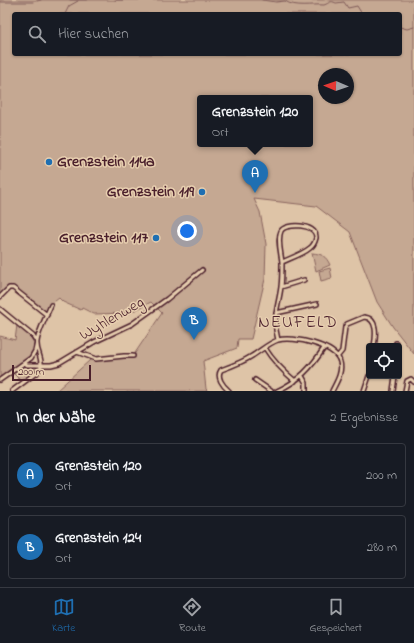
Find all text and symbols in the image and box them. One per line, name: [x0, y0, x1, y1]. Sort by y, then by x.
search box: [12, 12, 402, 56]
icon: search: [26, 23, 48, 45]
text: Hier suchen: [58, 23, 129, 45]
north arrow: [318, 68, 354, 104]
popup: [197, 95, 313, 147]
text: Grenzstein 120: [212, 101, 298, 123]
text: Ort: [212, 123, 229, 142]
place label: Grenzstein 114a: [57, 150, 155, 174]
marker: Grenzstein 114a: [44, 157, 54, 167]
pin: A: [242, 160, 268, 193]
place label: Grenzstein 119: [107, 180, 194, 204]
marker: Grenzstein 119: [197, 187, 207, 197]
your location: [177, 221, 197, 241]
place label: Grenzstein 117: [59, 226, 148, 250]
marker: Grenzstein 117: [151, 233, 161, 243]
street label: Wyhlenweg: [75, 291, 149, 347]
pin: B: [181, 307, 207, 340]
district label: NEUFELD: [258, 310, 338, 335]
map controls: [366, 343, 402, 379]
button: locate: [366, 343, 402, 379]
scale bar: [12, 363, 91, 382]
text: 200 m: [18, 364, 44, 380]
text: In der Nähe: [16, 405, 95, 430]
text: 2 Ergebnisse: [330, 408, 398, 427]
text: Grenzstein 120: [55, 455, 141, 477]
text: A: [26, 466, 34, 485]
text: 200 m: [366, 466, 397, 485]
text: Ort: [55, 477, 72, 496]
text: Grenzstein 124: [55, 527, 141, 549]
text: B: [26, 538, 34, 557]
text: 280 m: [367, 538, 397, 557]
text: Ort: [55, 549, 72, 568]
tab: Karte: [52, 596, 75, 636]
tab: Route: [179, 596, 206, 636]
tab: Gespeichert: [310, 596, 362, 636]

